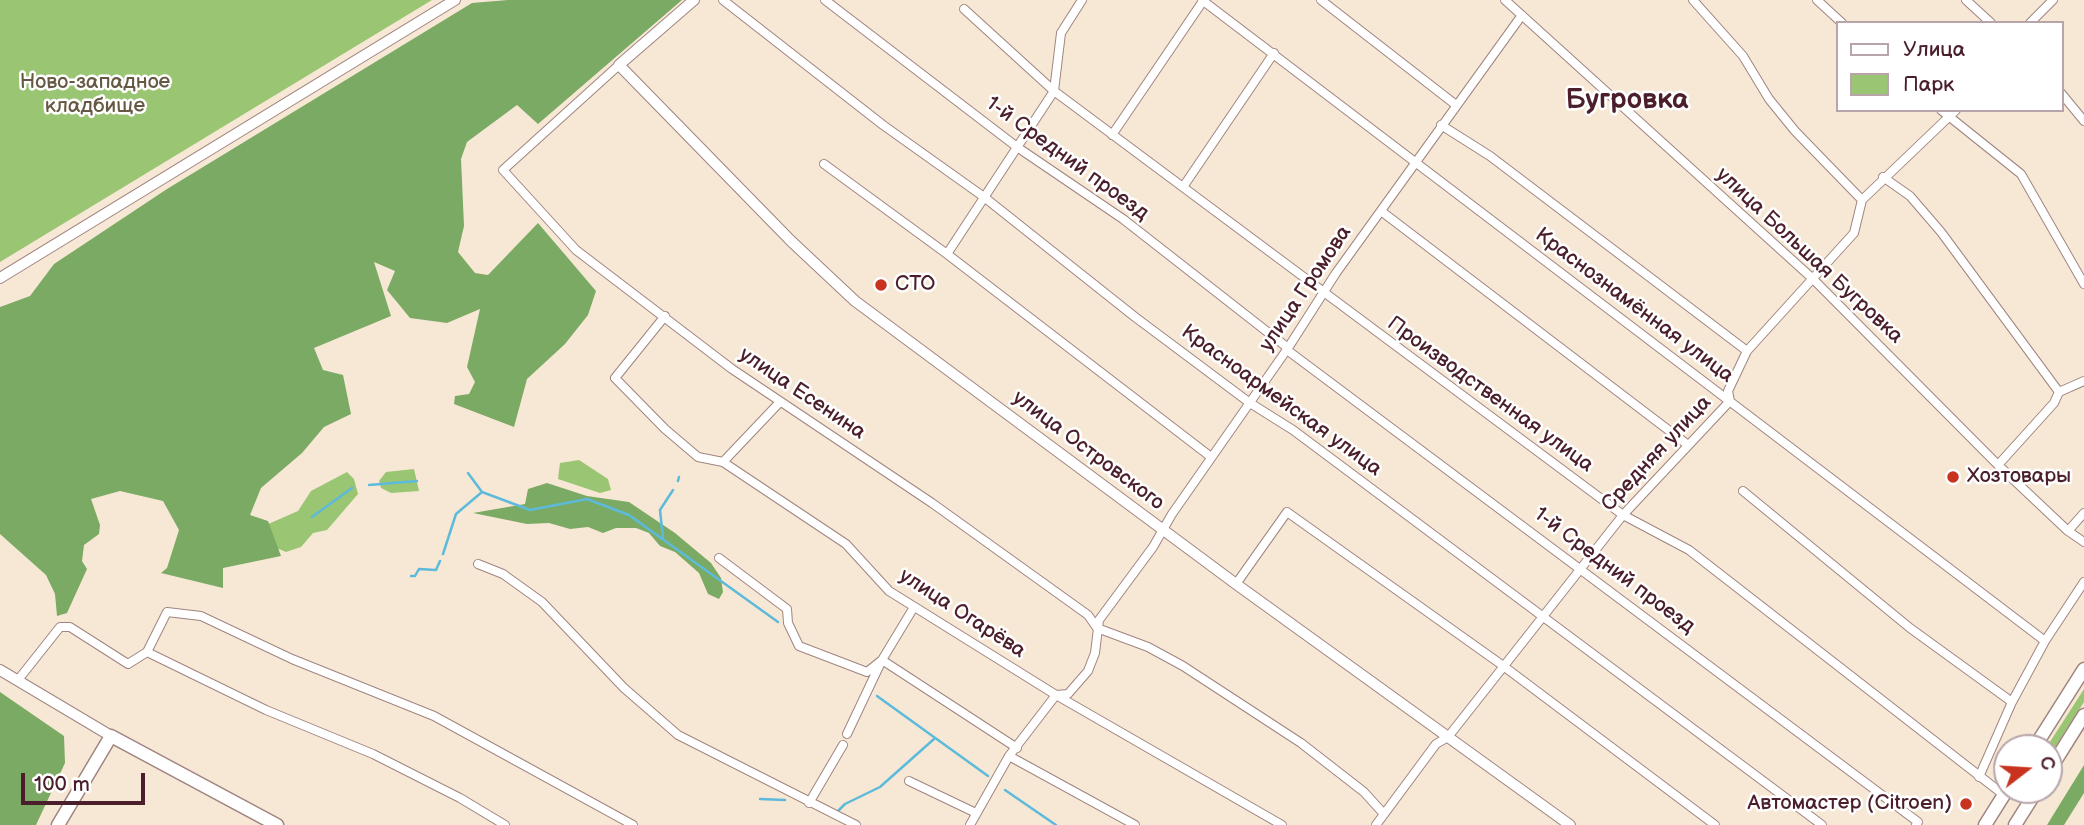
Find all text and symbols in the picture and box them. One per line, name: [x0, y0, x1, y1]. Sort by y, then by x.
legend: [1836, 21, 2063, 112]
text: Улица: [1903, 37, 1965, 62]
park label: Ново-западное кладбище: [20, 70, 170, 120]
text: Парк: [1903, 72, 1954, 97]
district label: Бугровка: [1566, 84, 1688, 118]
street label: 1-й Средний проезд: [981, 92, 1153, 226]
street label: улица Большая Бугровка: [1710, 163, 1908, 349]
street label: улица Громова: [1255, 221, 1357, 357]
street label: Краснознамённая улица: [1530, 223, 1738, 389]
place label: СТО: [895, 272, 935, 298]
marker: СТО: [873, 277, 889, 293]
street label: Производственная улица: [1382, 312, 1598, 478]
street label: Красноармейская улица: [1176, 320, 1386, 482]
street label: улица Есенина: [734, 342, 870, 446]
street label: улица Островского: [1007, 386, 1169, 516]
street label: Средняя улица: [1597, 391, 1717, 517]
place label: Хозтовары: [1967, 464, 2071, 490]
marker: Хозтовары: [1945, 469, 1961, 485]
street label: 1-й Средний проезд: [1529, 502, 1699, 640]
street label: улица Огарёва: [894, 564, 1030, 664]
north arrow: [1993, 734, 2063, 804]
text: С: [2034, 754, 2060, 773]
scale bar: [24, 758, 149, 802]
text: 100 m: [34, 772, 90, 797]
place label: Автомастер (Citroen): [1747, 791, 1952, 817]
marker: Автомастер (Citroen): [1958, 796, 1974, 812]

